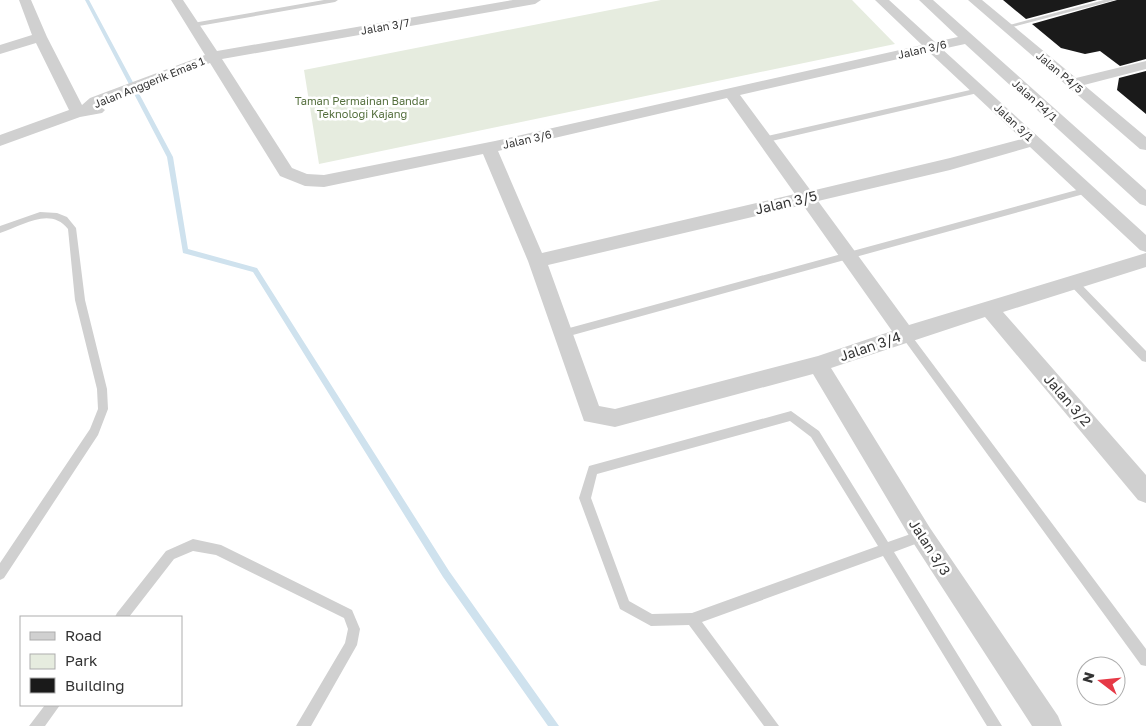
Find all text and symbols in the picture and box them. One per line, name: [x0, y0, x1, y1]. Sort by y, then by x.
street label: Jalan 3/7: [360, 15, 410, 37]
street label: Jalan 3/6: [896, 37, 948, 61]
street label: Jalan P4/5: [1034, 49, 1086, 95]
street label: Jalan Anggerik Emas 1: [92, 54, 206, 110]
street label: Jalan P4/1: [1010, 76, 1060, 124]
park label: Taman Permainan Bandar Teknologi Kajang: [295, 94, 430, 120]
street label: Jalan 3/1: [992, 101, 1036, 143]
street label: Jalan 3/6: [501, 127, 553, 151]
street label: Jalan 3/5: [753, 187, 819, 217]
street label: Jalan 3/4: [837, 328, 903, 364]
street label: Jalan 3/2: [1041, 371, 1095, 429]
street label: Jalan 3/3: [906, 516, 954, 578]
legend: [20, 616, 182, 706]
text: Road: [65, 626, 102, 644]
text: Park: [65, 651, 98, 669]
north arrow: [1076, 656, 1126, 706]
text: N: [1078, 670, 1098, 685]
text: Building: [65, 676, 125, 694]

